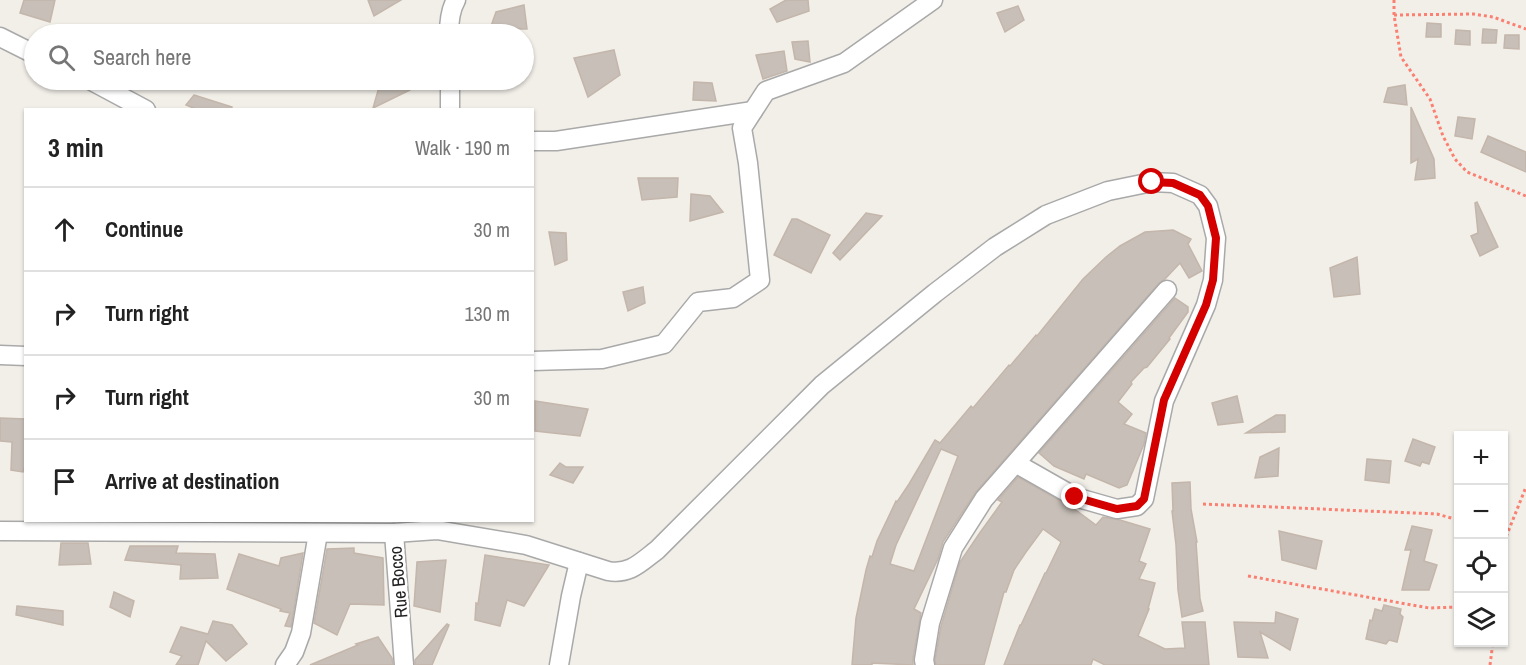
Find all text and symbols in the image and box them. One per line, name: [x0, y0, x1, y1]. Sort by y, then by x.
search box: [24, 24, 534, 90]
icon: search: [45, 41, 78, 74]
text: Search here: [93, 42, 191, 72]
text: 3 min: [48, 130, 104, 165]
text: Walk · 190 m: [415, 134, 510, 161]
route start: [1138, 168, 1164, 194]
icon: ahead: [48, 213, 81, 246]
text: Continue: [105, 214, 183, 244]
text: 30 m: [474, 216, 510, 243]
icon: right: [48, 297, 81, 330]
text: Turn right: [105, 298, 189, 328]
text: 130 m: [464, 300, 510, 327]
icon: right: [48, 381, 81, 414]
text: Turn right: [105, 382, 189, 412]
text: 30 m: [474, 384, 510, 411]
map controls: [1454, 431, 1508, 647]
button: +: [1454, 431, 1508, 485]
icon: arrive: [48, 465, 81, 498]
text: Arrive at destination: [105, 466, 279, 496]
route end: [1061, 483, 1087, 509]
button: −: [1454, 485, 1508, 539]
button: locate: [1454, 539, 1508, 593]
street label: Rue Bocco: [382, 545, 414, 619]
button: layers: [1454, 593, 1508, 647]

